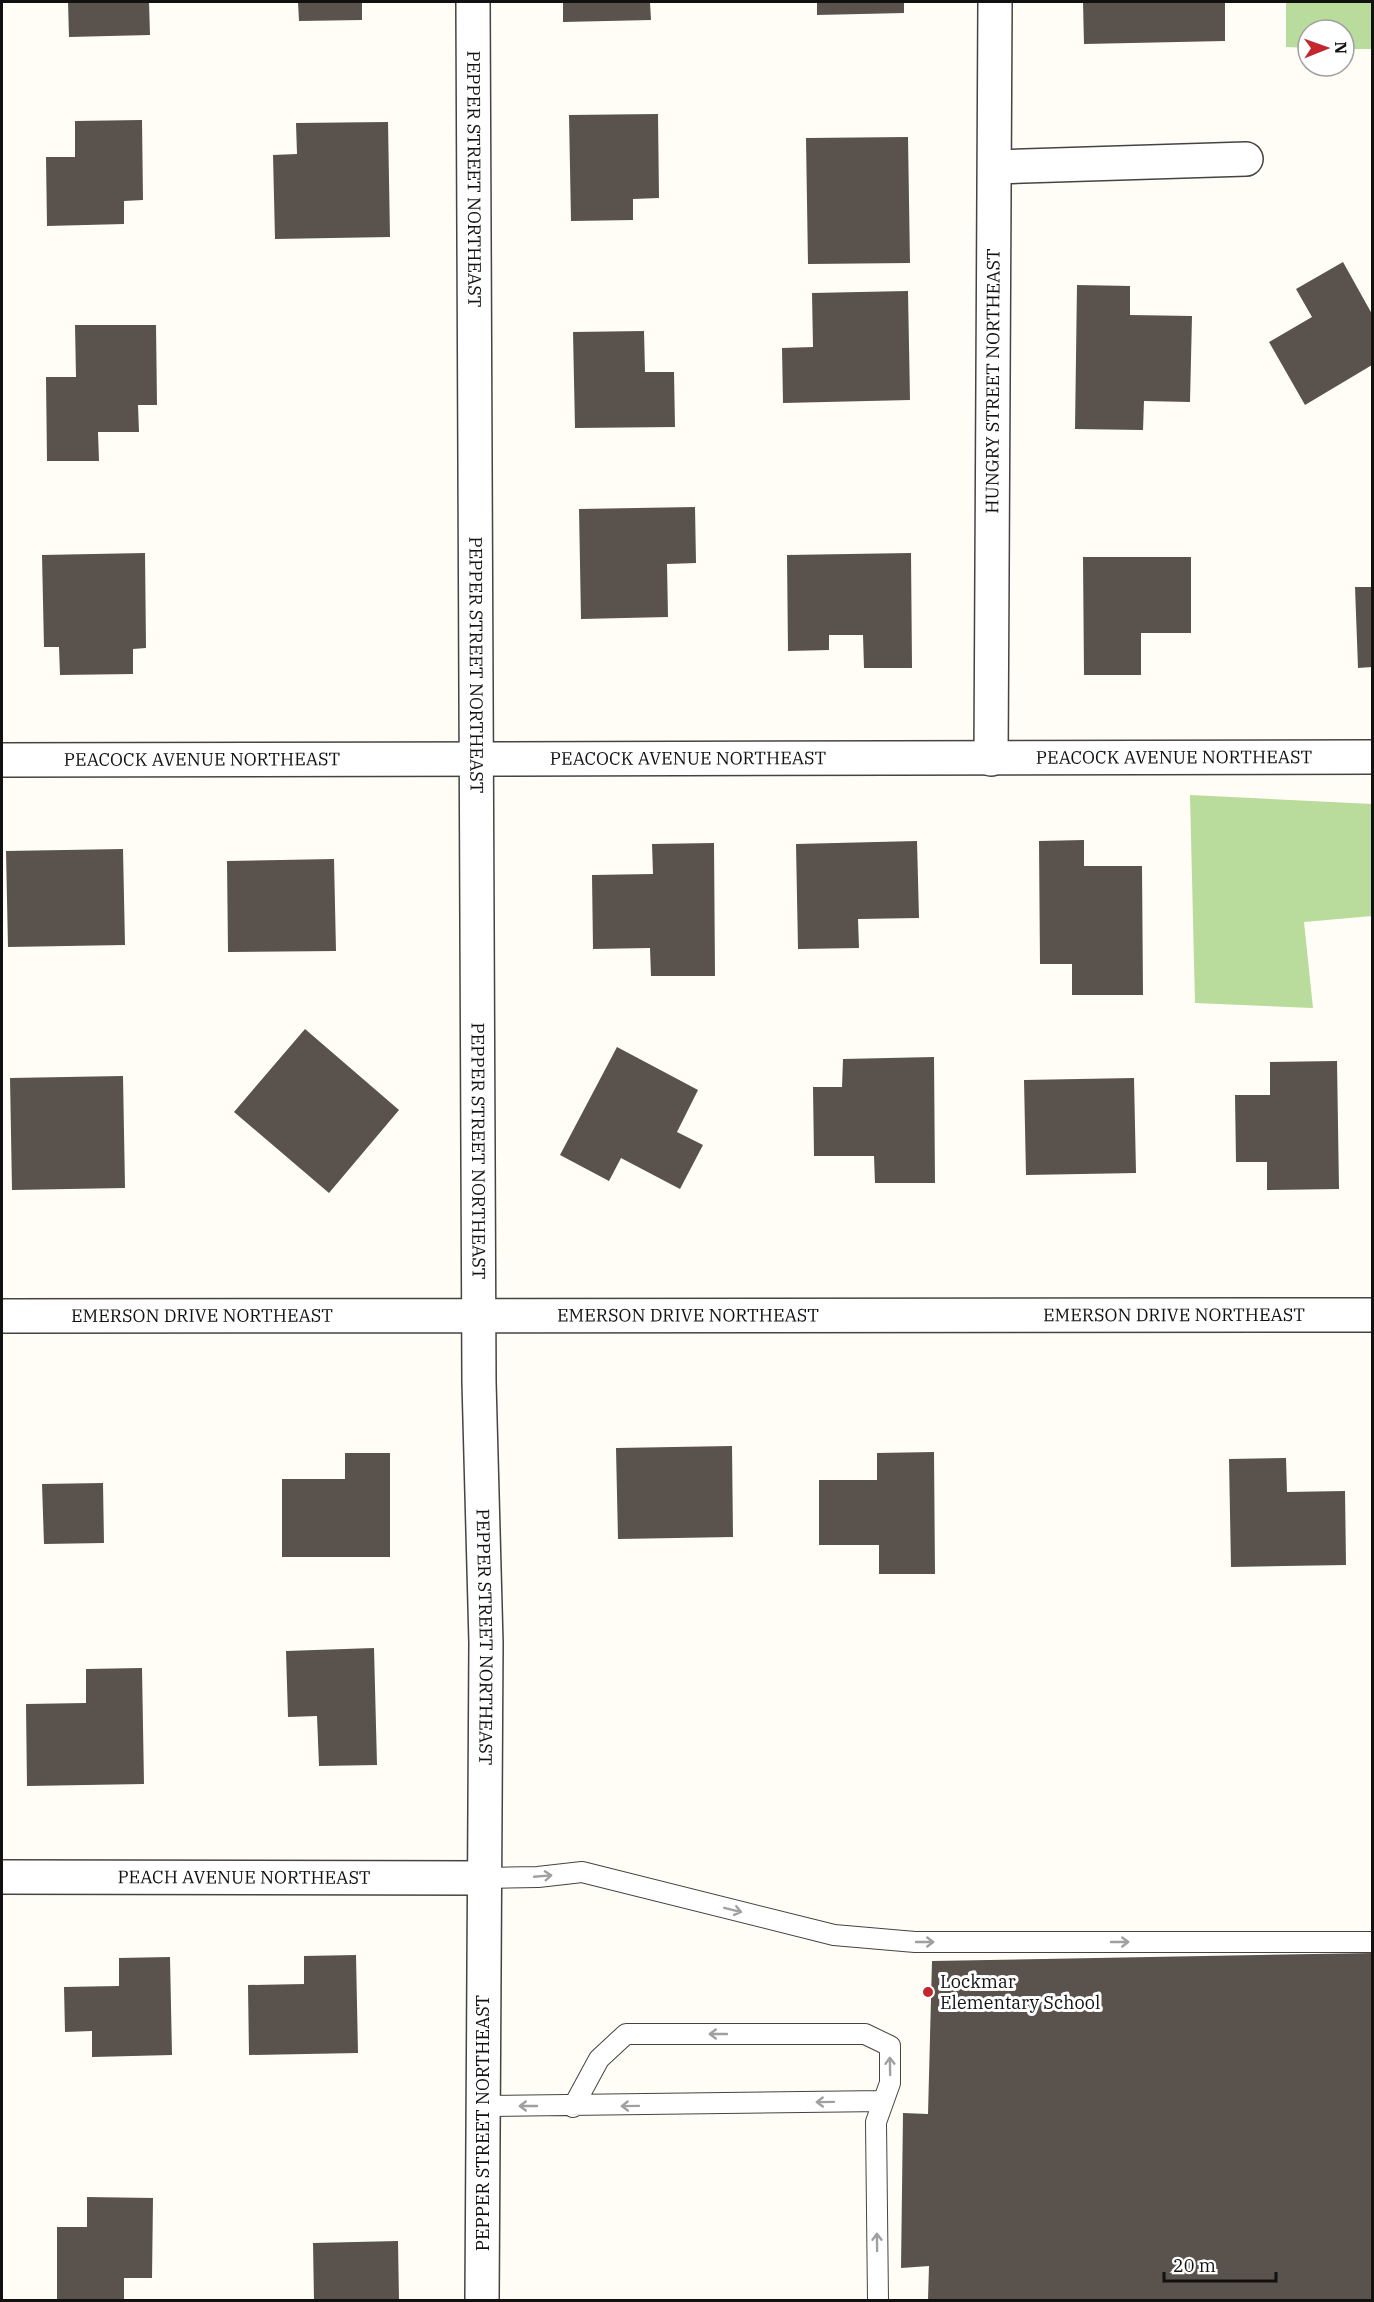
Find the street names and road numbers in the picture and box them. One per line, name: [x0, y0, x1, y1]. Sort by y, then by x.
street label: PEPPER STREET NORTHEAST: [462, 50, 486, 308]
street label: HUNGRY STREET NORTHEAST: [980, 248, 1005, 514]
street label: PEPPER STREET NORTHEAST: [464, 536, 488, 794]
street label: PEACOCK AVENUE NORTHEAST: [1036, 745, 1312, 769]
street label: PEACOCK AVENUE NORTHEAST: [550, 746, 826, 770]
street label: PEACOCK AVENUE NORTHEAST: [64, 747, 340, 771]
street label: PEPPER STREET NORTHEAST: [466, 1022, 491, 1280]
street label: EMERSON DRIVE NORTHEAST: [557, 1303, 819, 1327]
street label: EMERSON DRIVE NORTHEAST: [1043, 1303, 1305, 1326]
street label: EMERSON DRIVE NORTHEAST: [71, 1304, 333, 1327]
street label: PEPPER STREET NORTHEAST: [471, 1508, 498, 1766]
street label: PEACH AVENUE NORTHEAST: [117, 1865, 371, 1889]
street label: PEPPER STREET NORTHEAST: [471, 1994, 494, 2251]

